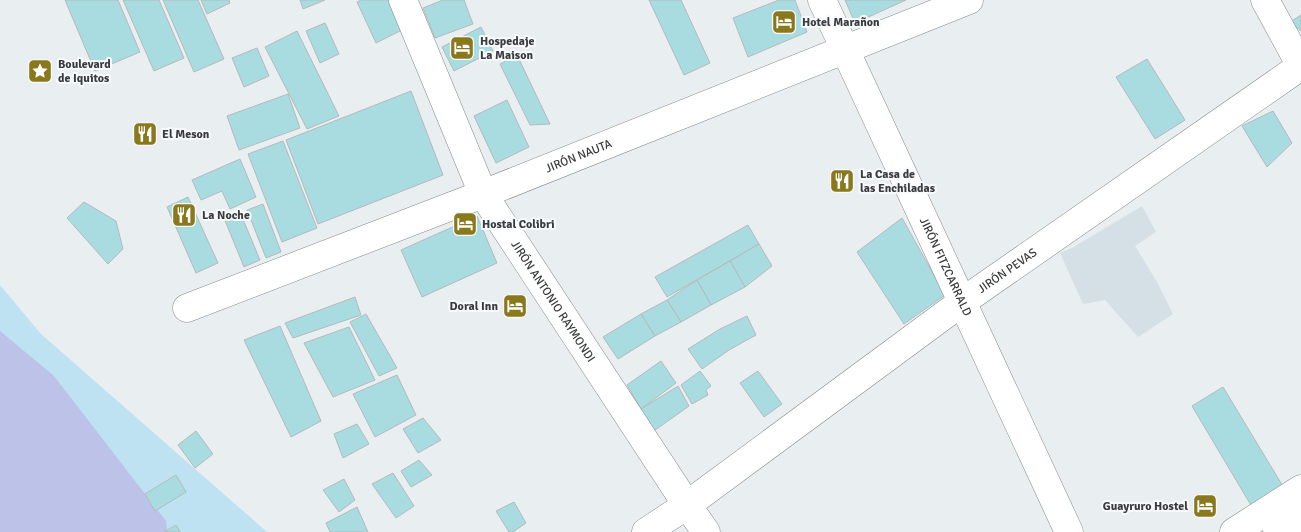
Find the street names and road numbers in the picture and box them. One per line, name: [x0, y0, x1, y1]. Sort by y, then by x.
street label: JIRÓN NAUTA: [543, 136, 615, 176]
street label: JIRÓN FITZCARRALD: [916, 215, 975, 319]
street label: JIRÓN ANTONIO RAYMONDI: [507, 238, 598, 365]
street label: JIRÓN PEVAS: [975, 245, 1040, 297]

